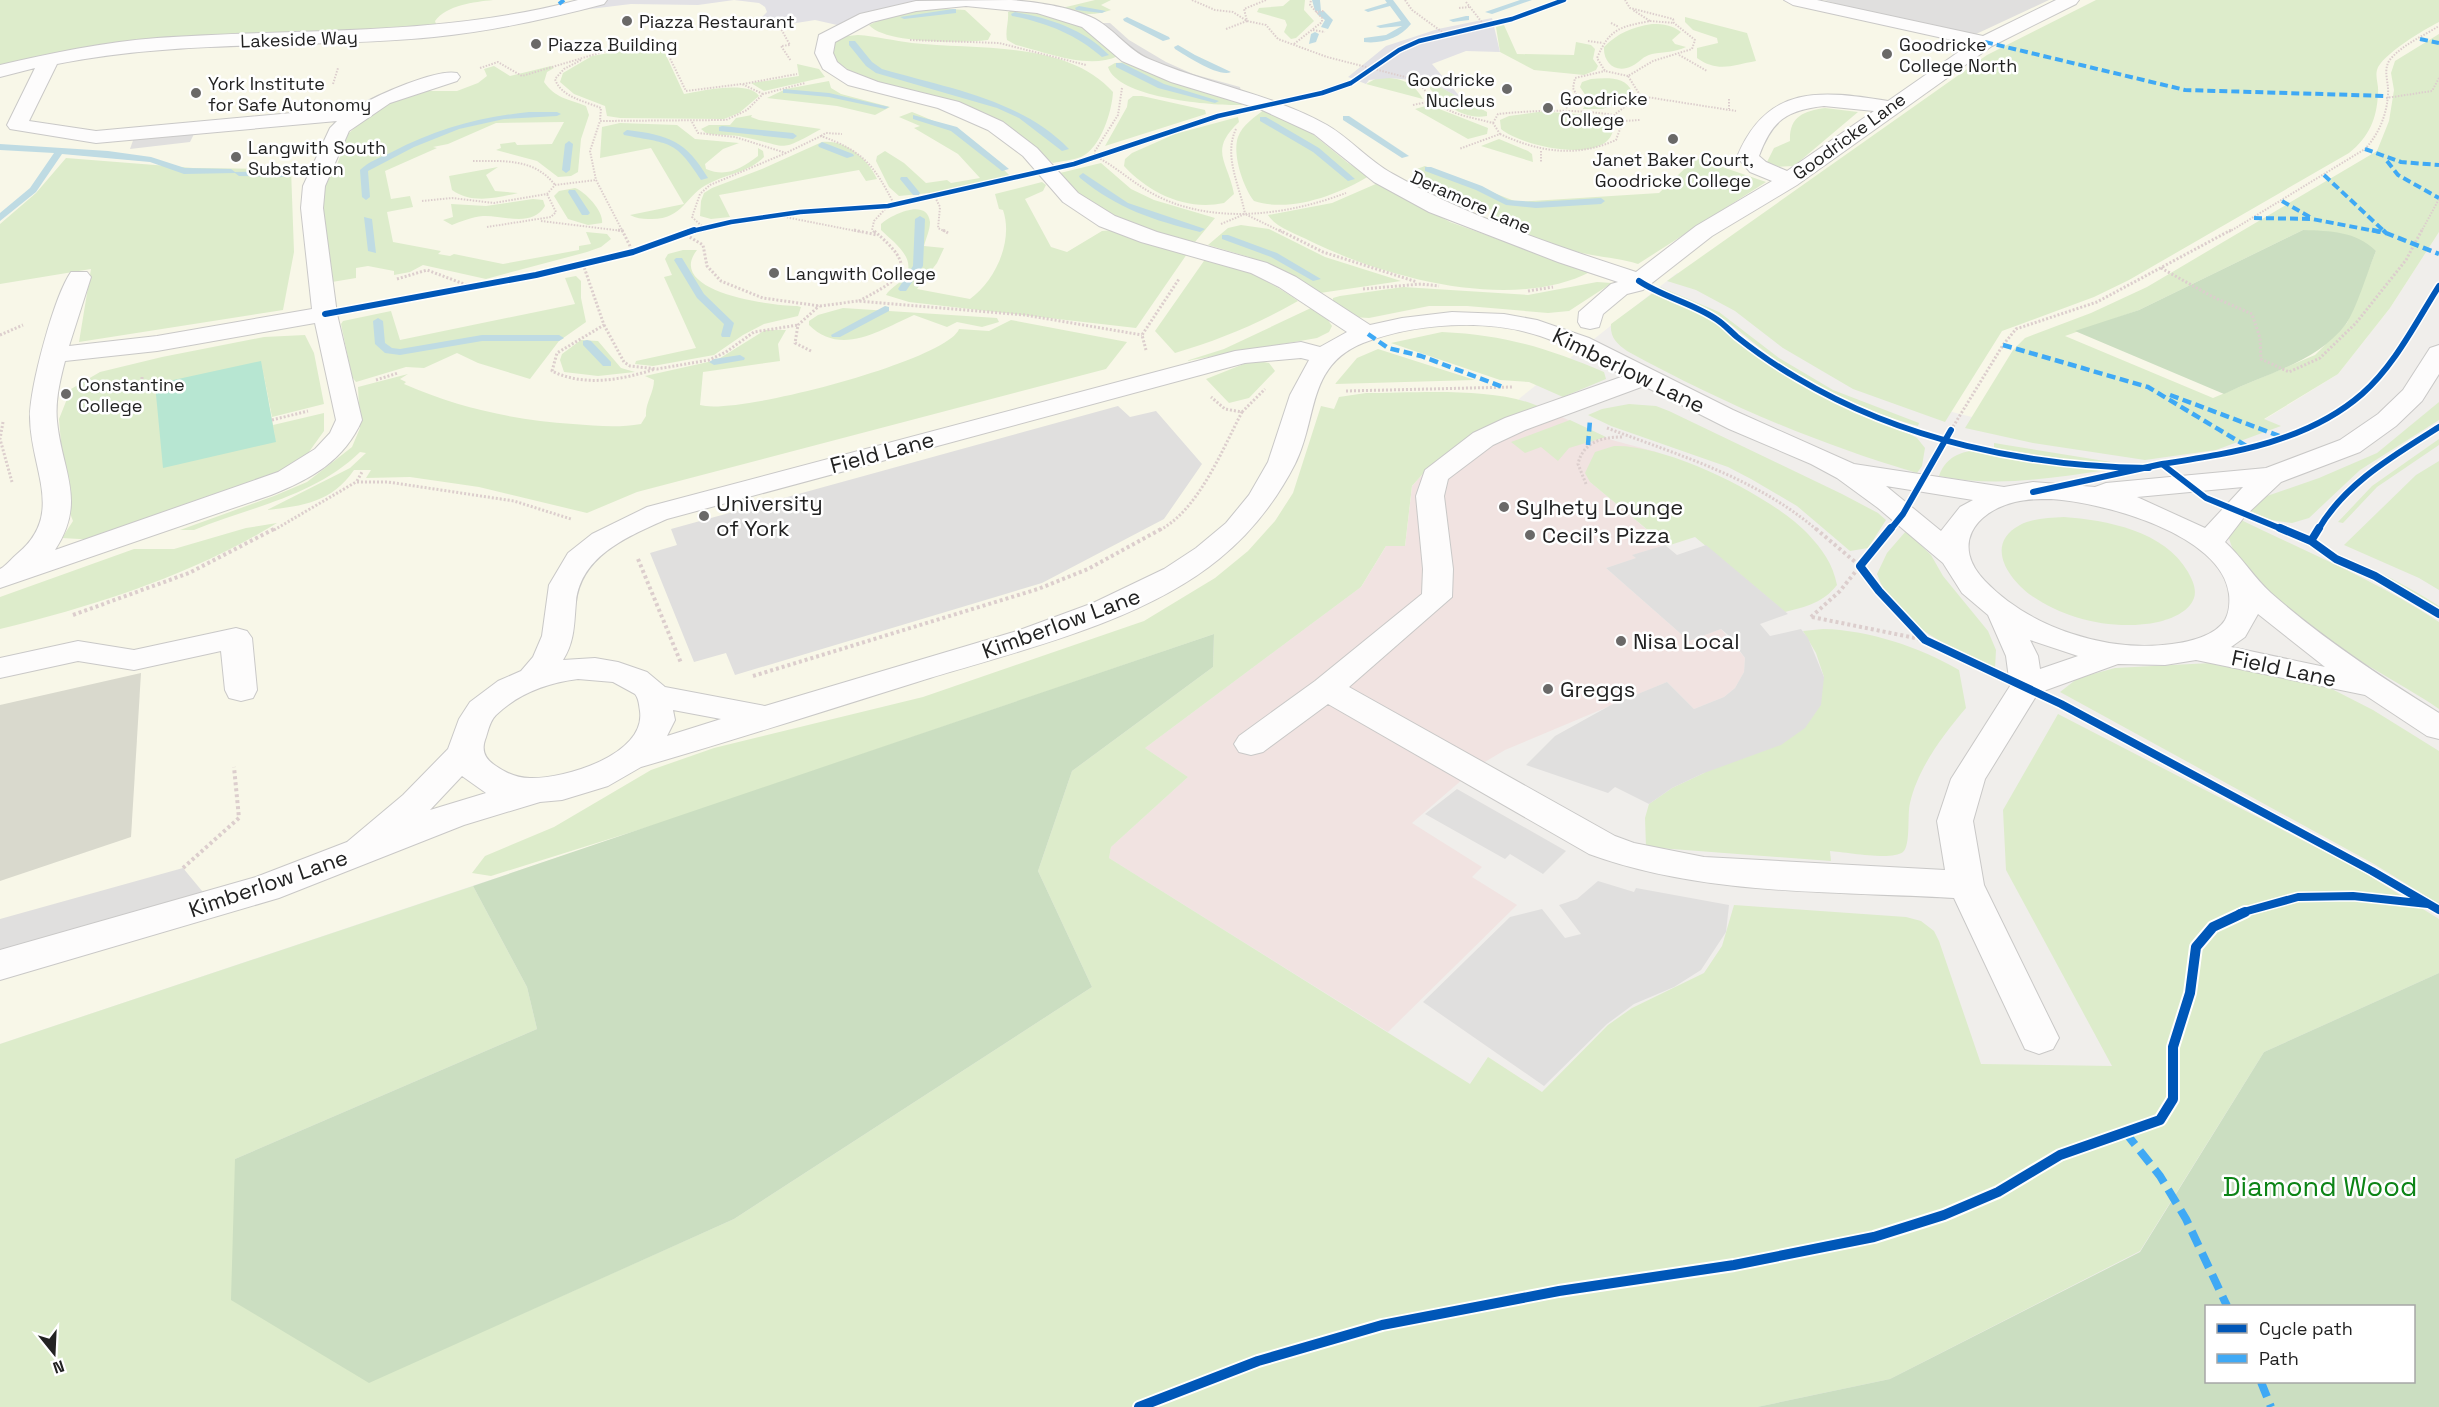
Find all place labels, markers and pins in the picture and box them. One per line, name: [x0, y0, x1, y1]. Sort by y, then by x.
place label: Piazza Restaurant: [639, 10, 795, 33]
marker: Piazza Restaurant: [620, 14, 634, 28]
place label: Piazza Building: [548, 33, 678, 56]
place label: Goodricke College North: [1899, 33, 2017, 77]
marker: Piazza Building: [529, 37, 543, 51]
marker: Goodricke College North: [1880, 47, 1894, 61]
place label: Goodricke Nucleus: [1407, 68, 1495, 112]
place label: York Institute for Safe Autonomy: [208, 72, 371, 116]
marker: Goodricke Nucleus: [1500, 82, 1514, 96]
marker: York Institute for Safe Autonomy: [189, 86, 203, 100]
place label: Goodricke College: [1560, 87, 1648, 131]
marker: Goodricke College: [1541, 101, 1555, 115]
marker: Janet Baker Court, Goodricke College: [1666, 132, 1680, 146]
place label: Langwith South Substation: [248, 136, 386, 180]
place label: Janet Baker Court, Goodricke College: [1592, 148, 1754, 192]
marker: Langwith South Substation: [229, 150, 243, 164]
place label: Langwith College: [786, 262, 936, 285]
marker: Langwith College: [767, 266, 781, 280]
place label: Constantine College: [78, 373, 185, 417]
marker: Constantine College: [59, 387, 73, 401]
place label: University of York: [716, 489, 823, 542]
place label: Sylhety Lounge: [1516, 493, 1683, 521]
marker: Sylhety Lounge: [1497, 500, 1511, 514]
marker: University of York: [697, 509, 711, 523]
place label: Cecil's Pizza: [1542, 521, 1670, 549]
marker: Cecil's Pizza: [1523, 528, 1537, 542]
place label: Nisa Local: [1633, 627, 1740, 655]
marker: Nisa Local: [1614, 634, 1628, 648]
place label: Greggs: [1560, 675, 1635, 703]
marker: Greggs: [1541, 682, 1555, 696]

